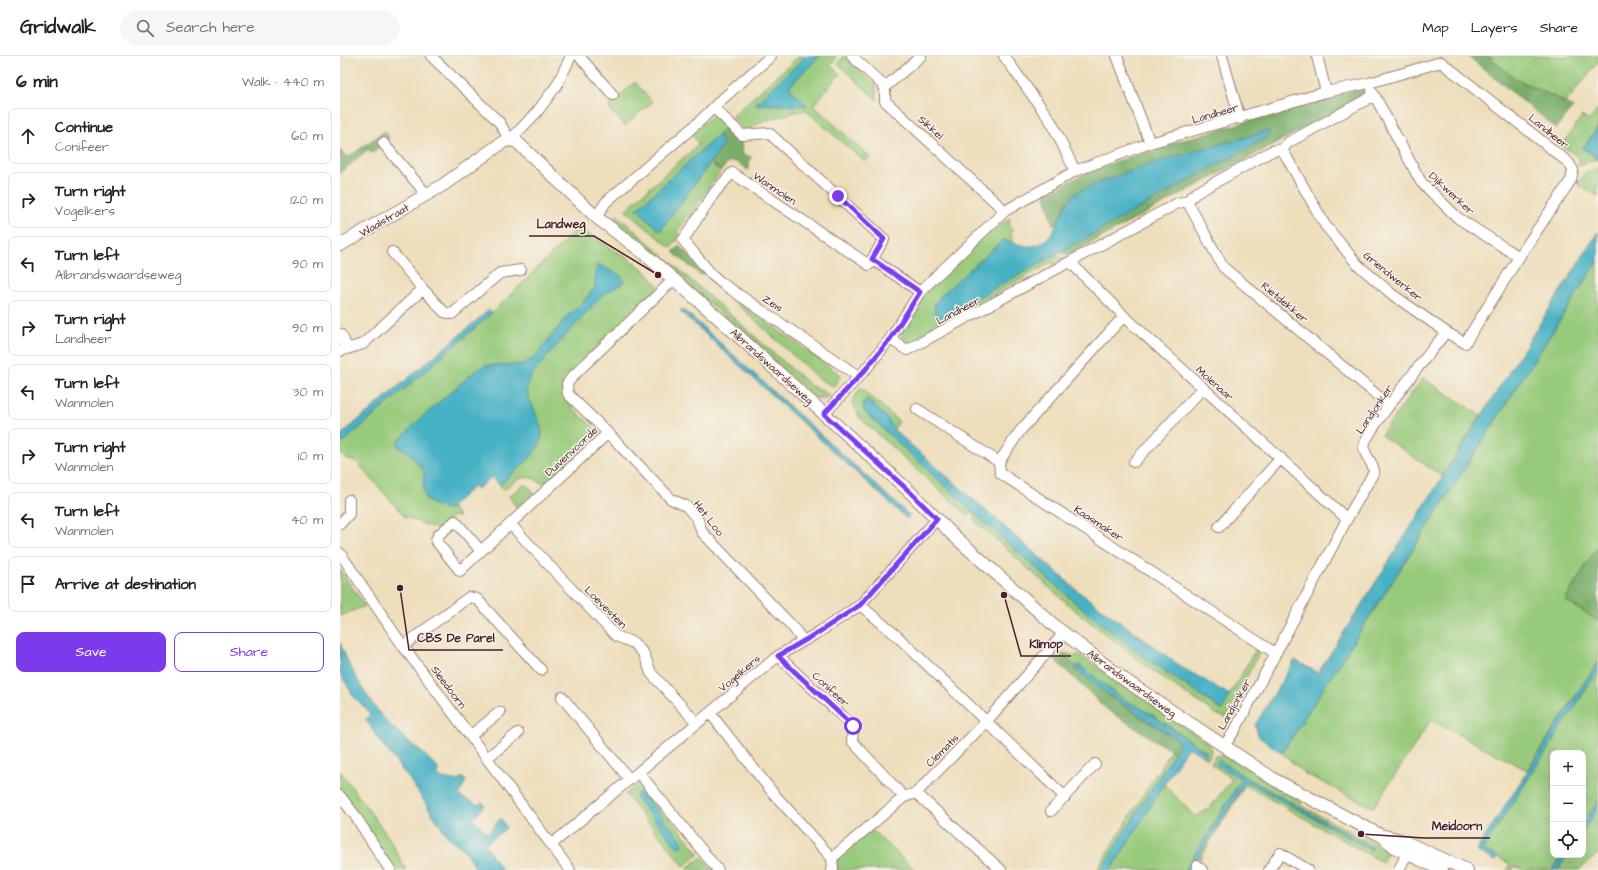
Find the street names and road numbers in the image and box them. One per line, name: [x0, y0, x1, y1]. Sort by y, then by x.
street label: Landheer: [1190, 100, 1240, 127]
street label: Landheer: [1525, 111, 1572, 152]
street label: Sikkel: [915, 112, 947, 143]
street label: Wanmolen: [750, 168, 800, 209]
street label: Dijkwerker: [1426, 168, 1478, 218]
street label: Waalstraat: [357, 200, 412, 241]
street label: Griendwerker: [1360, 248, 1425, 305]
street label: Rietdekker: [1258, 278, 1311, 326]
street label: Zeis: [760, 291, 786, 316]
street label: Landheer: [934, 293, 983, 328]
street label: Albrandswaardseweg: [726, 325, 817, 409]
street label: Molenaar: [1193, 362, 1237, 404]
street label: Landjonker: [1352, 382, 1397, 437]
street label: Duivenvoorde: [542, 423, 601, 480]
street label: Het Loo: [690, 497, 728, 540]
street label: Kaasmaker: [1071, 502, 1126, 545]
street label: Loevestein: [581, 583, 631, 632]
street label: Albrandswaardseweg: [1083, 646, 1180, 722]
street label: Vogelkers: [715, 651, 765, 696]
street label: Sleedoorn: [427, 663, 470, 712]
street label: Conifeer: [809, 668, 852, 710]
street label: Landjonker: [1214, 676, 1255, 733]
street label: Clematis: [922, 730, 963, 770]

